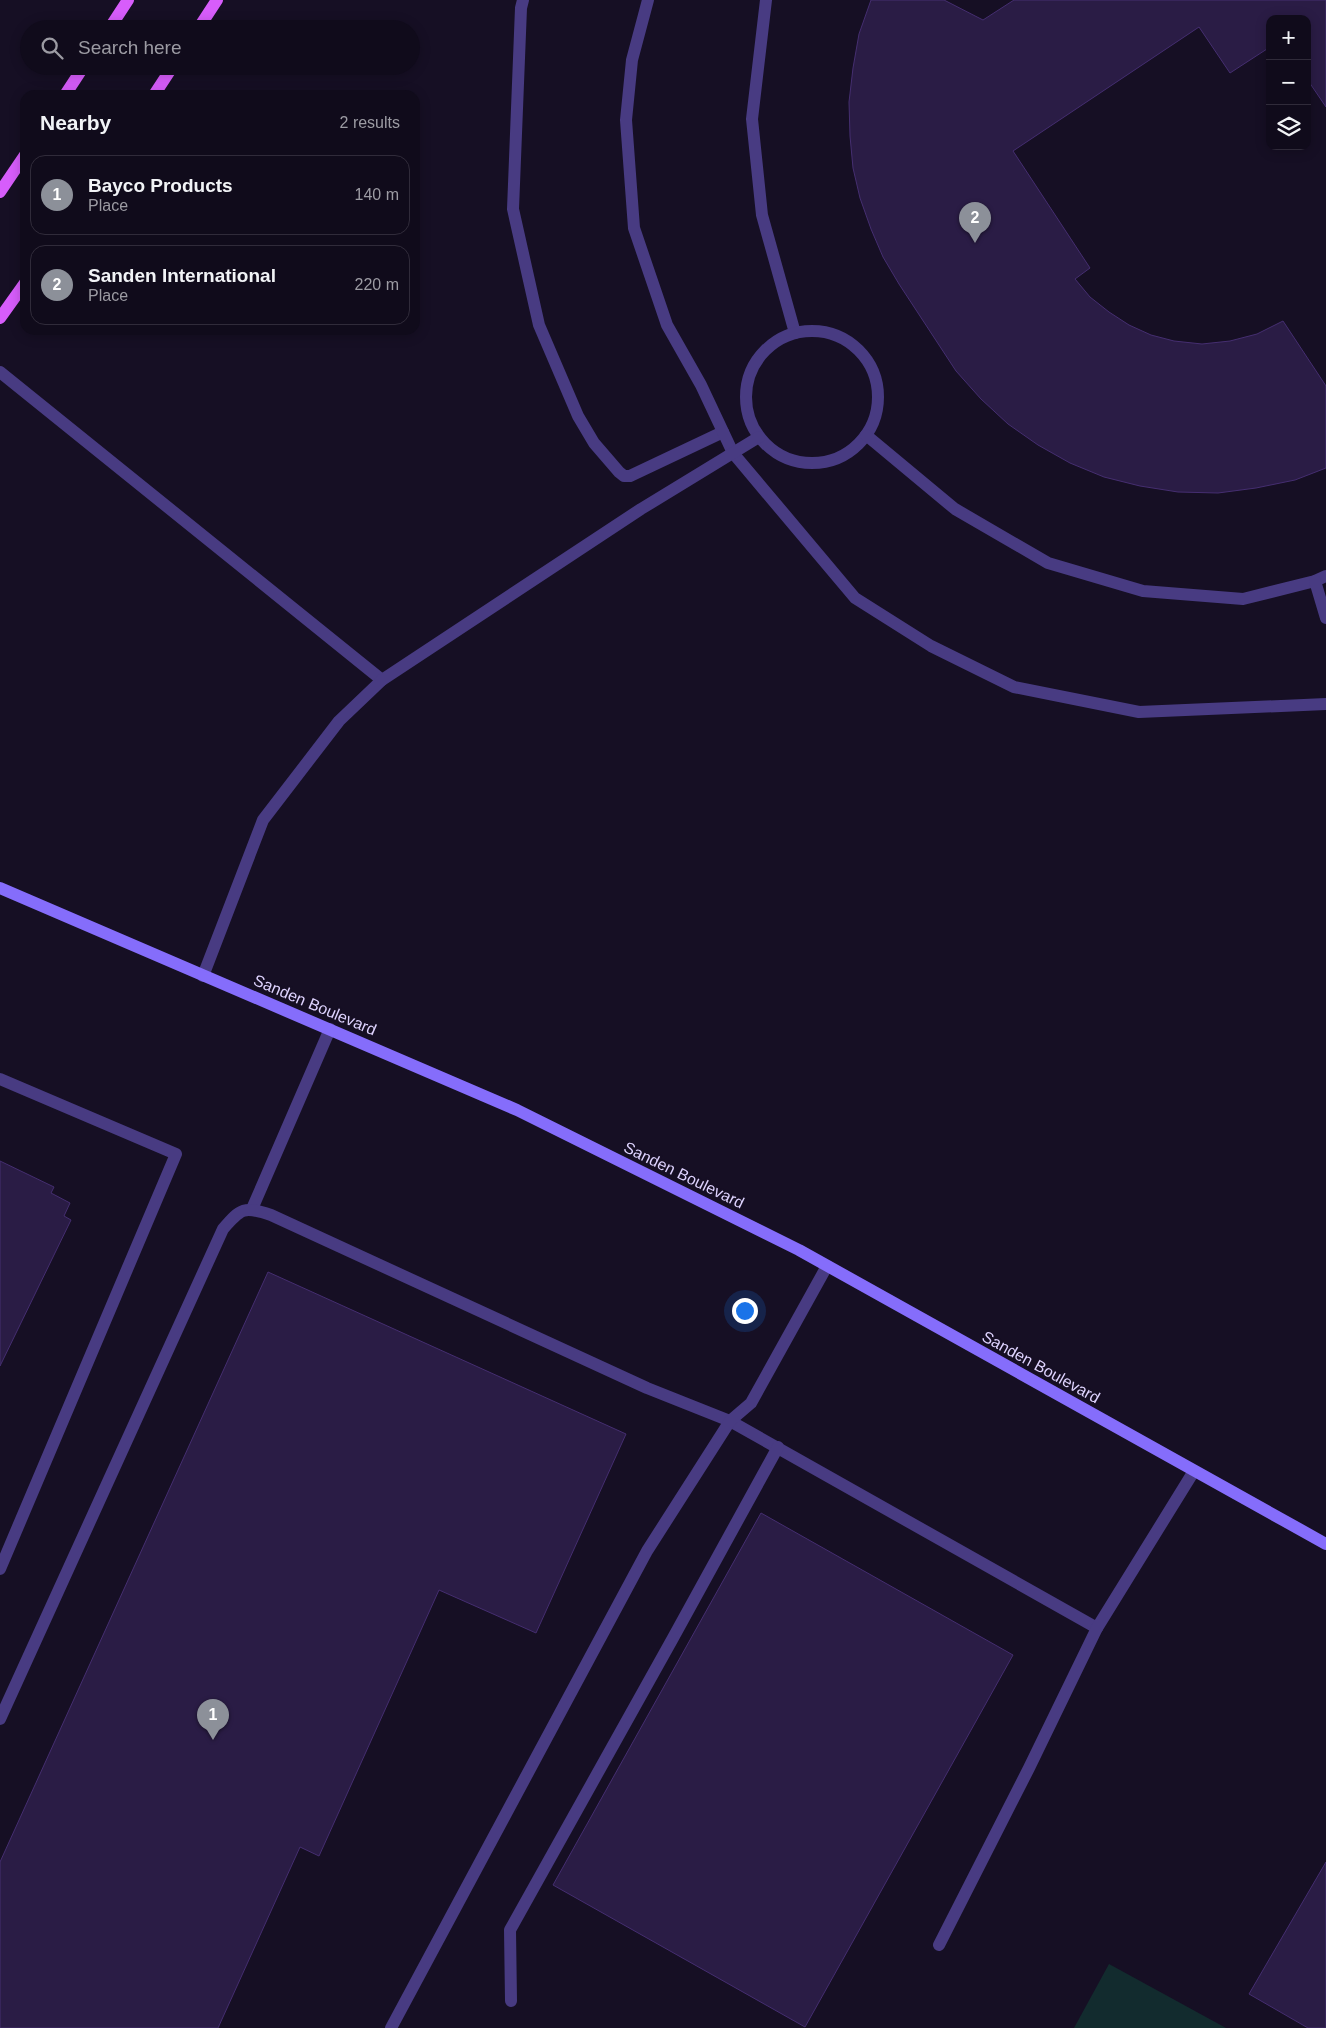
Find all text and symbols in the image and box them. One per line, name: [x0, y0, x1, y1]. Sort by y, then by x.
map controls: [1266, 15, 1311, 150]
button: +: [1266, 15, 1311, 60]
search box: [20, 20, 420, 75]
icon: search: [38, 34, 66, 62]
text: Search here: [78, 37, 182, 58]
button: −: [1266, 60, 1311, 105]
button: layers: [1266, 105, 1311, 150]
text: Nearby: [40, 111, 111, 134]
text: 2 results: [340, 114, 400, 131]
text: Bayco Products: [88, 175, 233, 196]
text: 1: [53, 186, 61, 203]
text: 140 m: [355, 186, 399, 203]
text: Place: [88, 197, 128, 214]
pin: 2: [959, 202, 991, 243]
text: Sanden International: [88, 265, 276, 286]
text: 2: [53, 276, 61, 293]
text: 220 m: [355, 276, 399, 293]
text: Place: [88, 287, 128, 304]
street label: Sanden Boulevard: [251, 971, 379, 1039]
street label: Sanden Boulevard: [621, 1139, 747, 1211]
your location: [732, 1298, 758, 1324]
street label: Sanden Boulevard: [979, 1328, 1103, 1406]
pin: 1: [197, 1699, 229, 1740]

